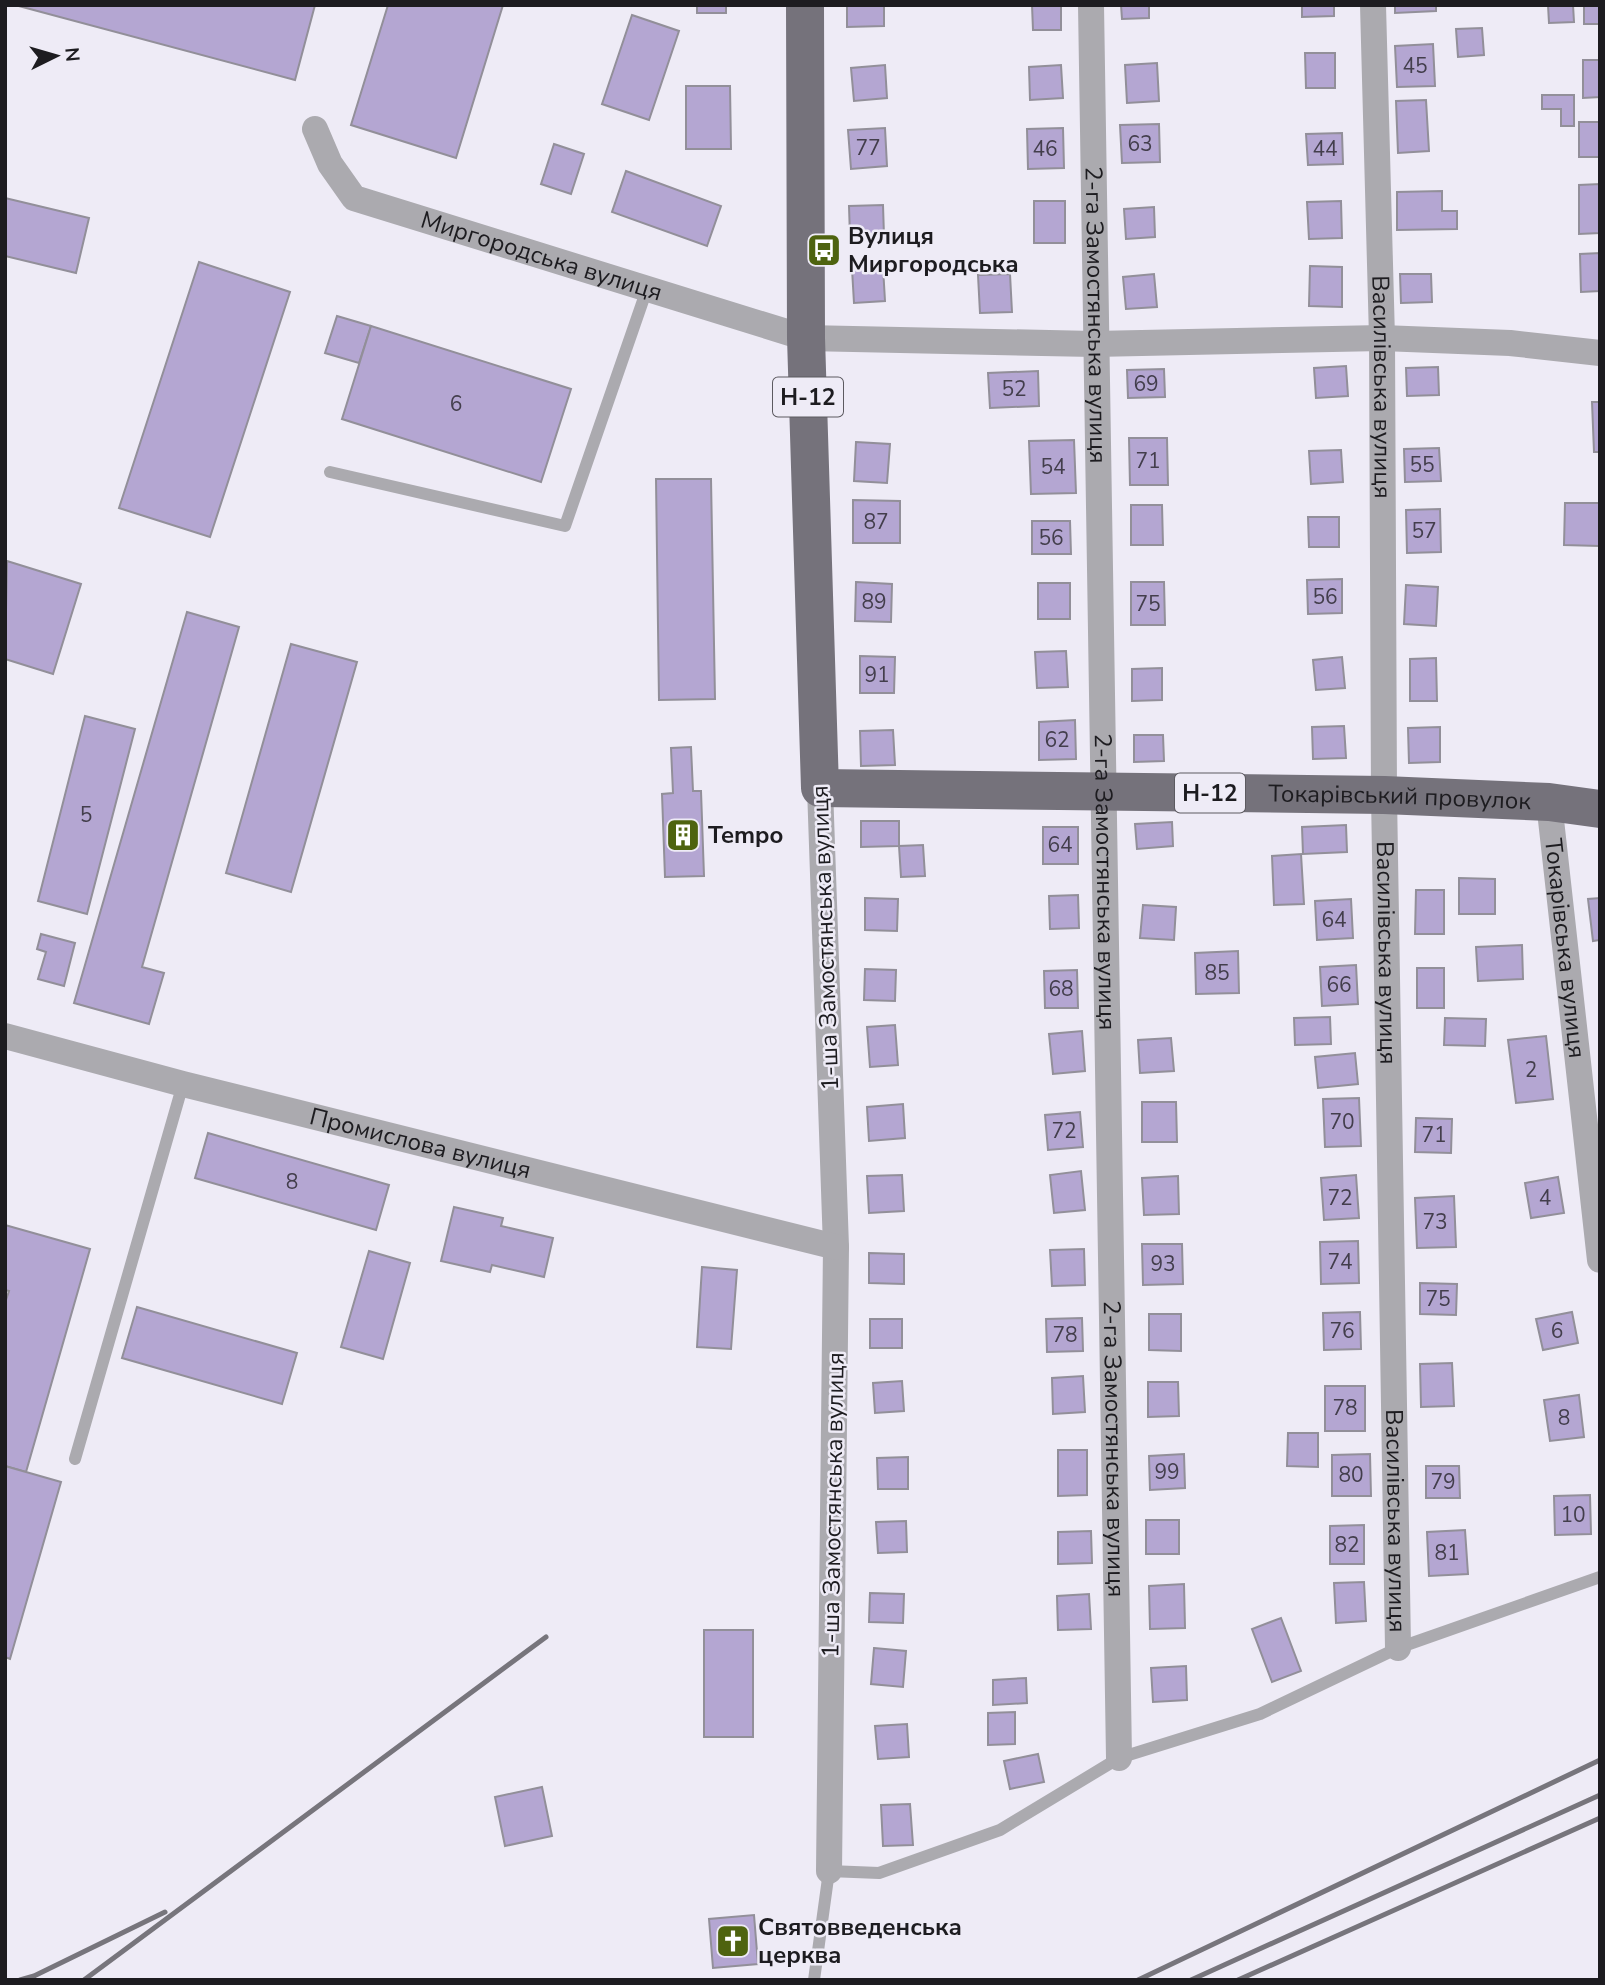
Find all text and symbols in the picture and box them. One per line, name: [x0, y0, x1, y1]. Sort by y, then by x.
north arrow: [21, 21, 91, 91]
text: N: [58, 46, 86, 63]
house number: 45: [1402, 52, 1428, 80]
house number: 63: [1127, 130, 1153, 158]
house number: 77: [855, 134, 881, 162]
house number: 46: [1032, 135, 1058, 163]
house number: 44: [1312, 135, 1338, 163]
street label: 2-га Замостянська вулиця: [1078, 166, 1114, 464]
street label: Миргородська вулиця: [417, 204, 666, 308]
place label: Вулиця Миргородська: [848, 220, 1019, 280]
bus stop icon: Вулиця Миргородська: [805, 231, 843, 269]
street label: Василівська вулиця: [1364, 275, 1399, 499]
house number: 69: [1133, 370, 1159, 398]
house number: 52: [1001, 375, 1027, 403]
road number: Н-12: [773, 378, 843, 416]
house number: 6: [450, 390, 462, 418]
house number: 71: [1135, 447, 1161, 475]
house number: 55: [1409, 451, 1435, 479]
house number: 54: [1040, 453, 1066, 481]
house number: 87: [863, 508, 889, 536]
house number: 57: [1411, 517, 1437, 545]
house number: 56: [1038, 524, 1064, 552]
house number: 56: [1312, 583, 1338, 611]
house number: 89: [861, 588, 887, 616]
house number: 75: [1135, 590, 1161, 618]
house number: 91: [864, 661, 890, 689]
house number: 62: [1044, 726, 1070, 754]
street label: 2-га Замостянська вулиця: [1087, 733, 1123, 1031]
road number: Н-12: [1175, 774, 1245, 813]
street label: Токарівський провулок: [1268, 778, 1532, 817]
street label: 1-ша Замостянська вулиця: [804, 785, 846, 1091]
house number: 5: [80, 801, 92, 829]
building icon: Tempo: [664, 816, 702, 854]
place label: Tempo: [708, 819, 783, 851]
house number: 64: [1047, 831, 1073, 859]
street label: Токарівська вулиця: [1537, 836, 1593, 1060]
street label: Василівська вулиця: [1369, 841, 1404, 1065]
house number: 64: [1321, 906, 1347, 934]
house number: 85: [1204, 959, 1230, 987]
house number: 66: [1326, 971, 1352, 999]
house number: 68: [1048, 975, 1074, 1003]
house number: 2: [1525, 1056, 1537, 1084]
street label: Промислова вулиця: [306, 1100, 534, 1186]
house number: 70: [1329, 1108, 1355, 1136]
house number: 72: [1051, 1117, 1077, 1145]
house number: 71: [1421, 1121, 1447, 1149]
house number: 8: [286, 1168, 298, 1196]
house number: 72: [1327, 1184, 1353, 1212]
house number: 4: [1539, 1184, 1551, 1212]
house number: 73: [1422, 1208, 1448, 1236]
house number: 74: [1327, 1248, 1353, 1276]
house number: 93: [1150, 1250, 1176, 1278]
house number: 75: [1425, 1285, 1451, 1313]
street label: 2-га Замостянська вулиця: [1096, 1300, 1132, 1598]
house number: 76: [1329, 1317, 1355, 1345]
house number: 6: [1551, 1317, 1563, 1345]
house number: 78: [1052, 1321, 1078, 1349]
street label: 1-ша Замостянська вулиця: [814, 1352, 852, 1658]
house number: 78: [1332, 1394, 1358, 1422]
house number: 8: [1558, 1404, 1570, 1432]
street label: Василівська вулиця: [1378, 1409, 1414, 1633]
house number: 99: [1154, 1458, 1180, 1486]
house number: 80: [1338, 1461, 1364, 1489]
house number: 79: [1430, 1468, 1456, 1496]
house number: 10: [1560, 1501, 1586, 1529]
house number: 82: [1334, 1531, 1360, 1559]
house number: 81: [1434, 1539, 1460, 1567]
place label: Святовведенська церква: [758, 1911, 962, 1971]
church icon: Святовведенська церква: [714, 1922, 752, 1960]

